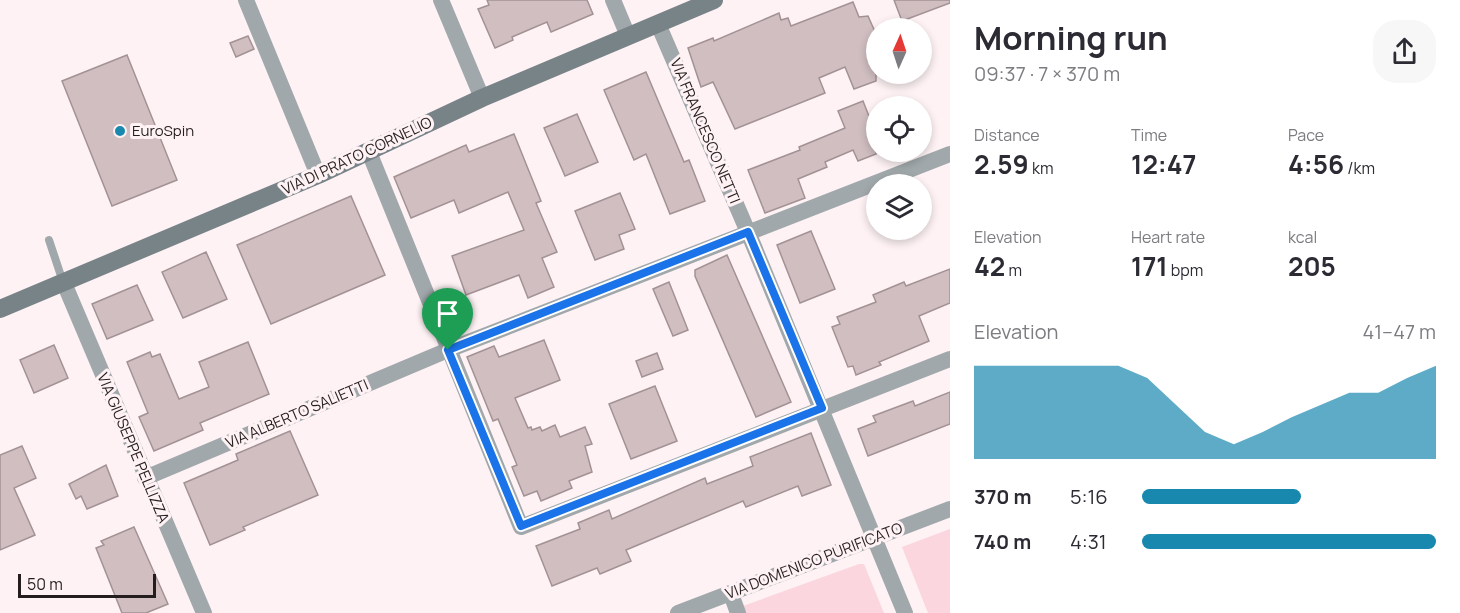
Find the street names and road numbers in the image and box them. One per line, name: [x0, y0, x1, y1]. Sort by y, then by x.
street label: VIA FRANCESCO NETTI: [665, 55, 746, 207]
street label: VIA DI PRATO CORNELIO: [278, 111, 435, 200]
street label: VIA GIUSEPPE PELLIZZA: [92, 370, 175, 526]
street label: VIA ALBERTO SALIETTI: [222, 374, 371, 453]
street label: VIA DOMENICO PURIFICATO: [722, 517, 905, 604]

